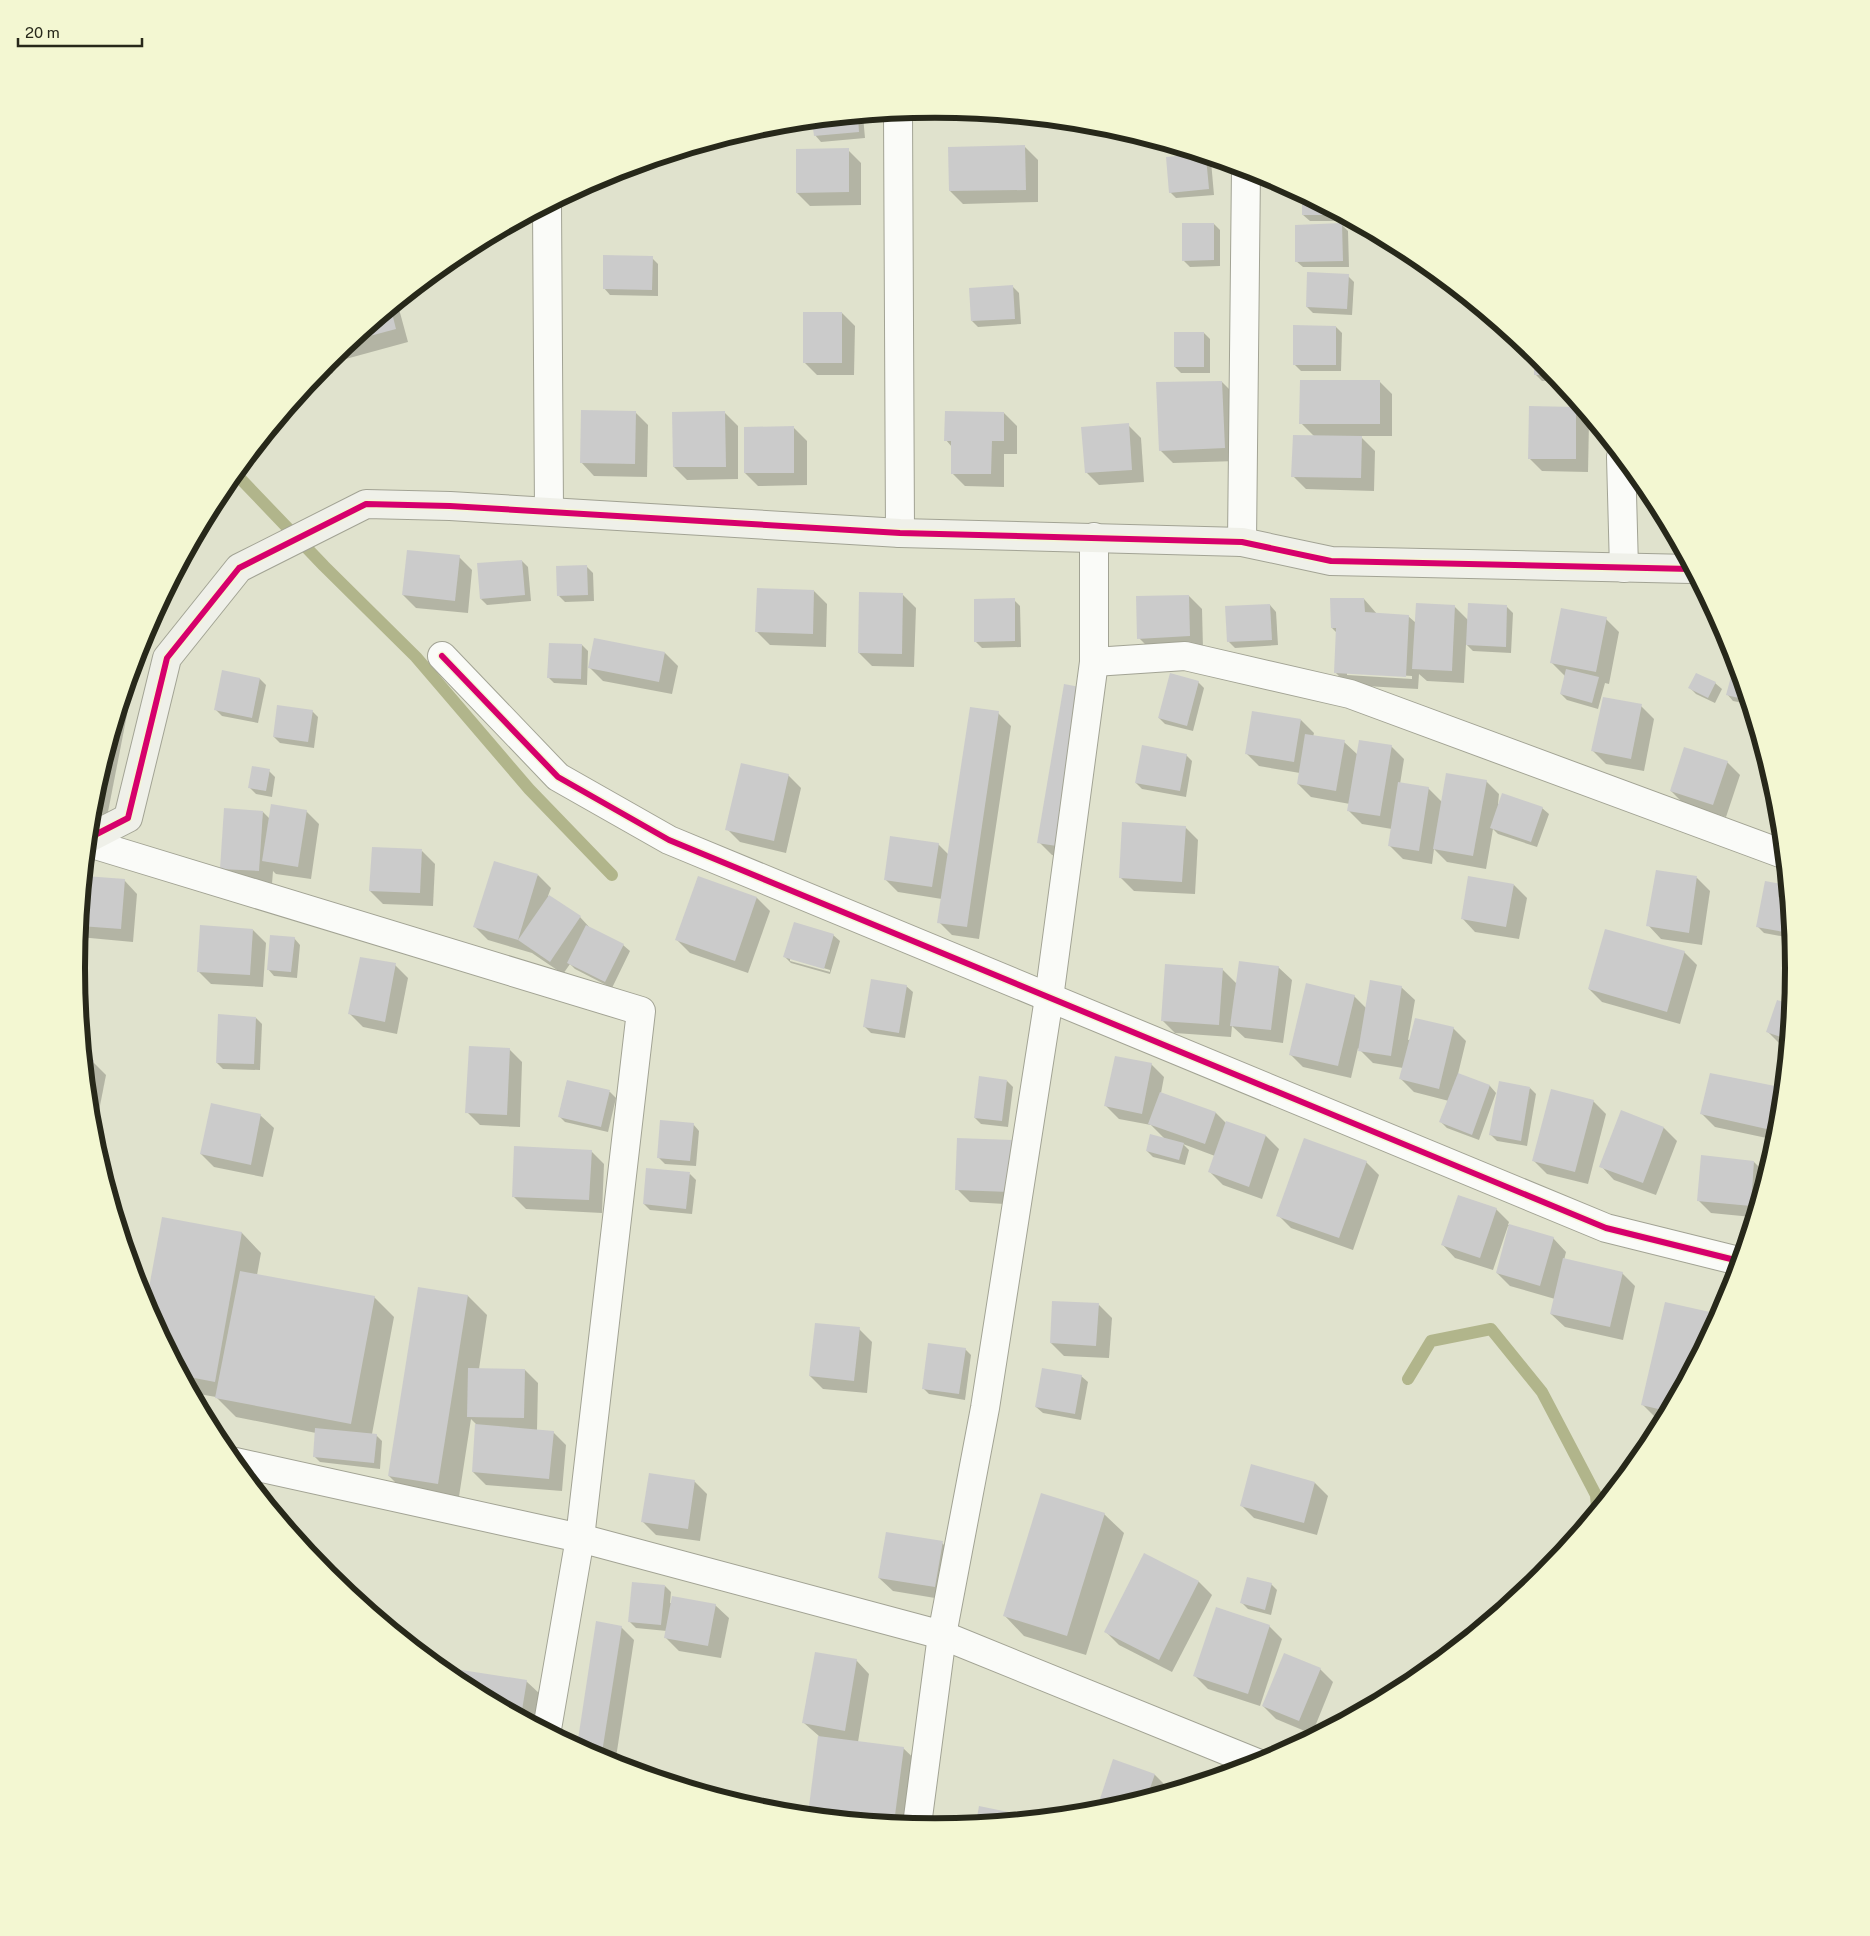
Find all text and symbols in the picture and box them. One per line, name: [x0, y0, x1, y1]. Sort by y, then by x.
scale bar: [18, 15, 141, 47]
text: 20 m: [25, 24, 60, 41]

